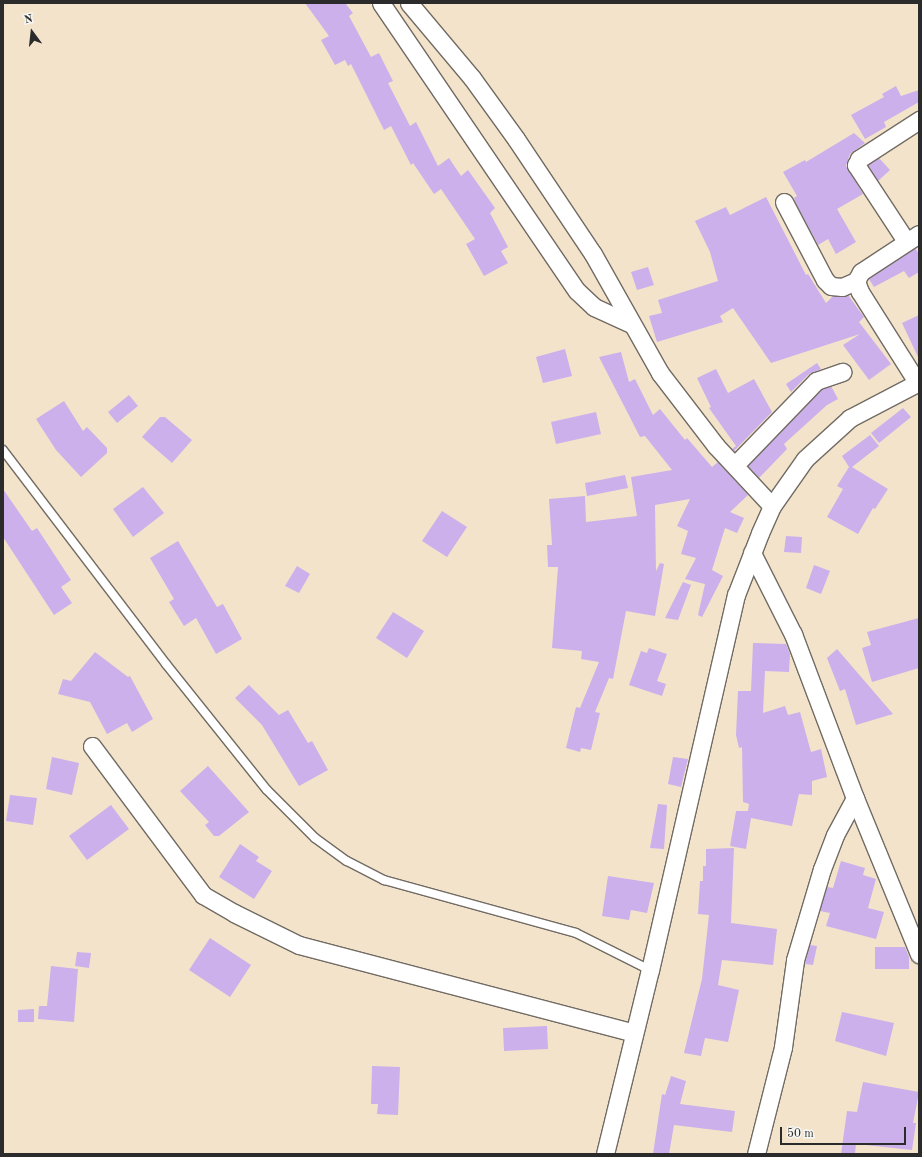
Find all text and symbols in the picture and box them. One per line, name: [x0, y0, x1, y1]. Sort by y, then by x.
north arrow: [12, 12, 52, 52]
text: N: [23, 14, 34, 26]
scale bar: [782, 1119, 908, 1145]
text: 50 m: [787, 1128, 814, 1140]

